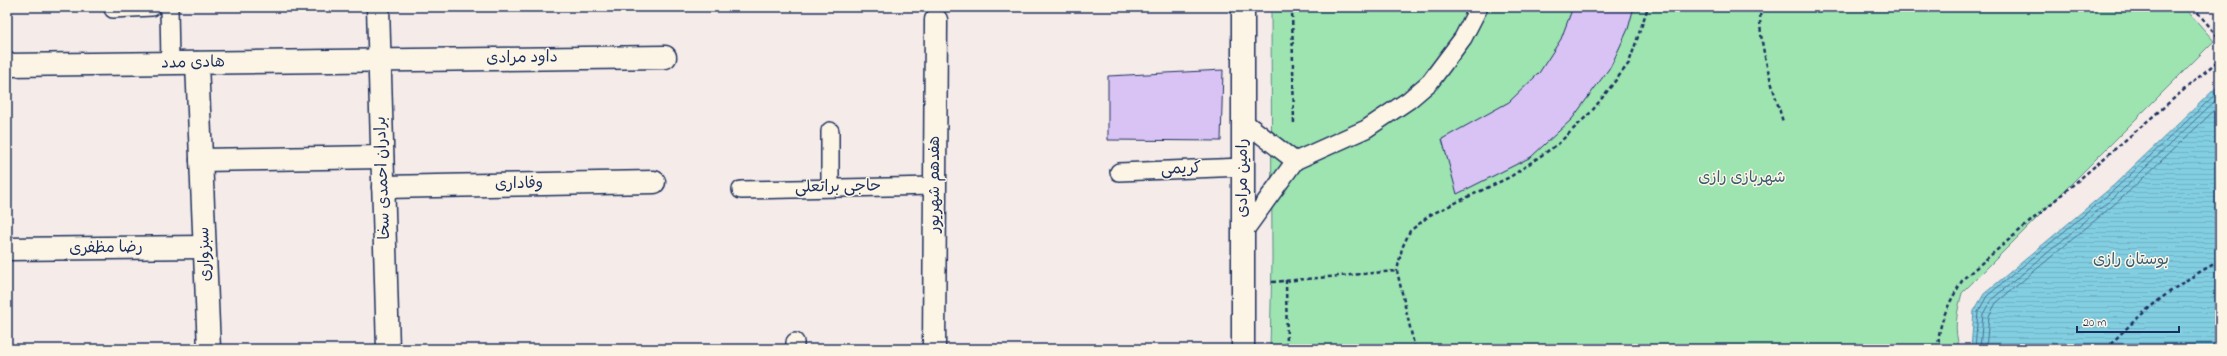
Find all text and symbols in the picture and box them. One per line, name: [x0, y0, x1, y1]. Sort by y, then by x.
street label: داود مرادی: [486, 45, 558, 71]
street label: هادی مدد: [161, 50, 225, 76]
street label: برادران احمدی سخا: [369, 116, 397, 240]
street label: هفدهم شهریور: [923, 136, 947, 234]
street label: رامین مرادی: [1231, 138, 1255, 218]
street label: کریمی: [1160, 156, 1202, 182]
park label: شهربازی رازی: [1698, 166, 1786, 190]
street label: وفاداری: [495, 172, 543, 196]
street label: حاجی براتعلی: [795, 174, 881, 200]
street label: سبزواری: [192, 226, 218, 282]
street label: رضا مظفری: [69, 235, 143, 261]
park label: بوستان رازی: [2093, 248, 2169, 272]
scale bar: [2077, 308, 2179, 334]
text: 20 m: [2083, 314, 2106, 332]

